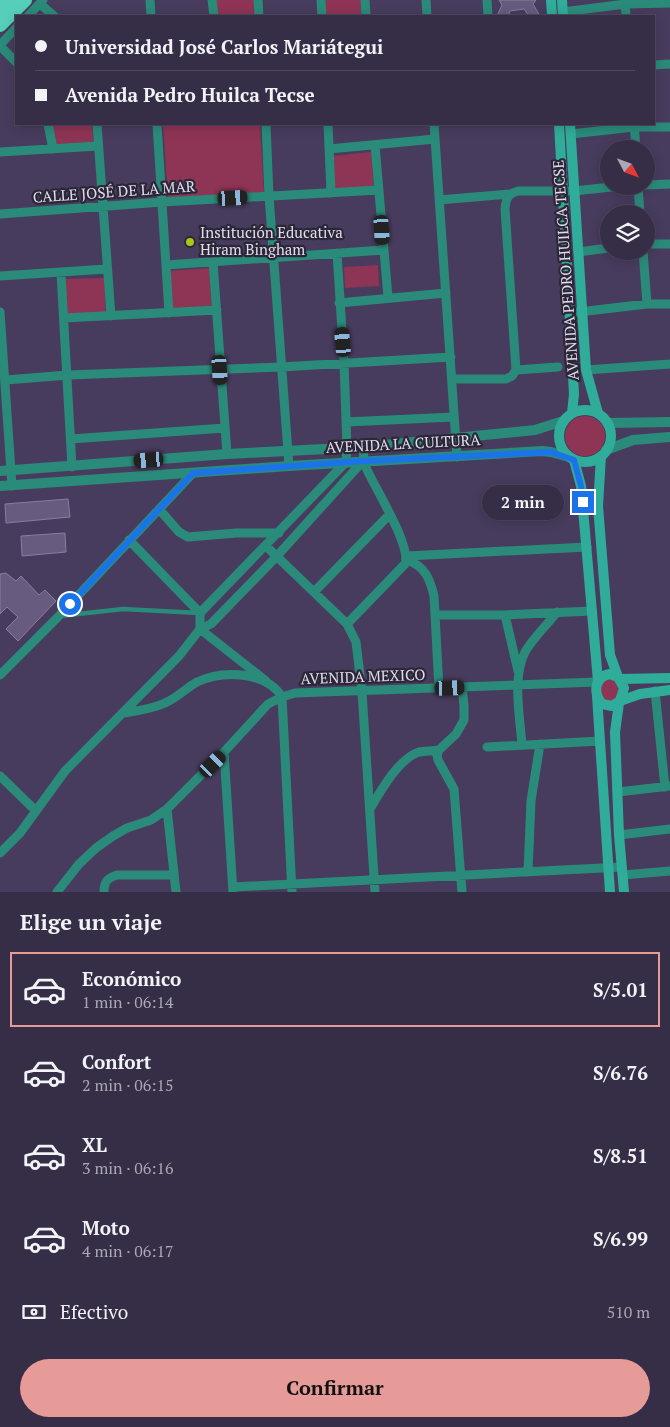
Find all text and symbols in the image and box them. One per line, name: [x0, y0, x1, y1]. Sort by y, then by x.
text: Universidad José Carlos Mariátegui: [65, 34, 383, 59]
text: Avenida Pedro Huilca Tecse: [65, 82, 315, 107]
north arrow: [600, 140, 655, 195]
map controls: [600, 140, 655, 260]
street label: AVENIDA PEDRO HUILCA TECSE: [547, 159, 583, 381]
street label: CALLE JOSÉ DE LA MAR: [32, 175, 196, 207]
car: [217, 190, 248, 206]
button: layers: [600, 205, 655, 260]
car: [373, 215, 390, 245]
place label: Institución Educativa Hiram Bingham: [200, 222, 343, 259]
marker: Institución Educativa Hiram Bingham: [184, 236, 196, 248]
car: [334, 326, 351, 358]
car: [211, 355, 228, 385]
street label: AVENIDA LA CULTURA: [325, 429, 482, 457]
car: [133, 451, 164, 469]
callout: 2 min: [483, 484, 566, 520]
text: 2 min: [501, 491, 545, 513]
route end: [572, 491, 594, 513]
route start: [59, 593, 81, 615]
street label: AVENIDA MEXICO: [300, 664, 426, 688]
car: [434, 680, 465, 696]
car: [197, 748, 228, 780]
text: Elige un viaje: [20, 907, 162, 936]
text: Económico: [82, 966, 181, 991]
icon: car: [22, 967, 67, 1012]
text: S/5.01: [593, 977, 648, 1002]
text: 1 min · 06:14: [82, 991, 174, 1013]
text: Confort: [82, 1049, 151, 1074]
icon: car: [22, 1050, 67, 1095]
text: S/6.76: [593, 1060, 648, 1085]
text: 2 min · 06:15: [82, 1074, 174, 1096]
text: XL: [82, 1132, 107, 1157]
icon: car: [22, 1133, 67, 1178]
text: S/8.51: [593, 1143, 648, 1168]
text: 3 min · 06:16: [82, 1157, 174, 1179]
text: Moto: [82, 1215, 130, 1240]
icon: car: [22, 1216, 67, 1261]
text: S/6.99: [593, 1226, 648, 1251]
text: 4 min · 06:17: [82, 1240, 174, 1262]
icon: cash: [20, 1298, 48, 1326]
text: Efectivo: [60, 1299, 128, 1324]
text: 510 m: [607, 1301, 650, 1323]
button: Confirmar: [20, 1359, 650, 1417]

